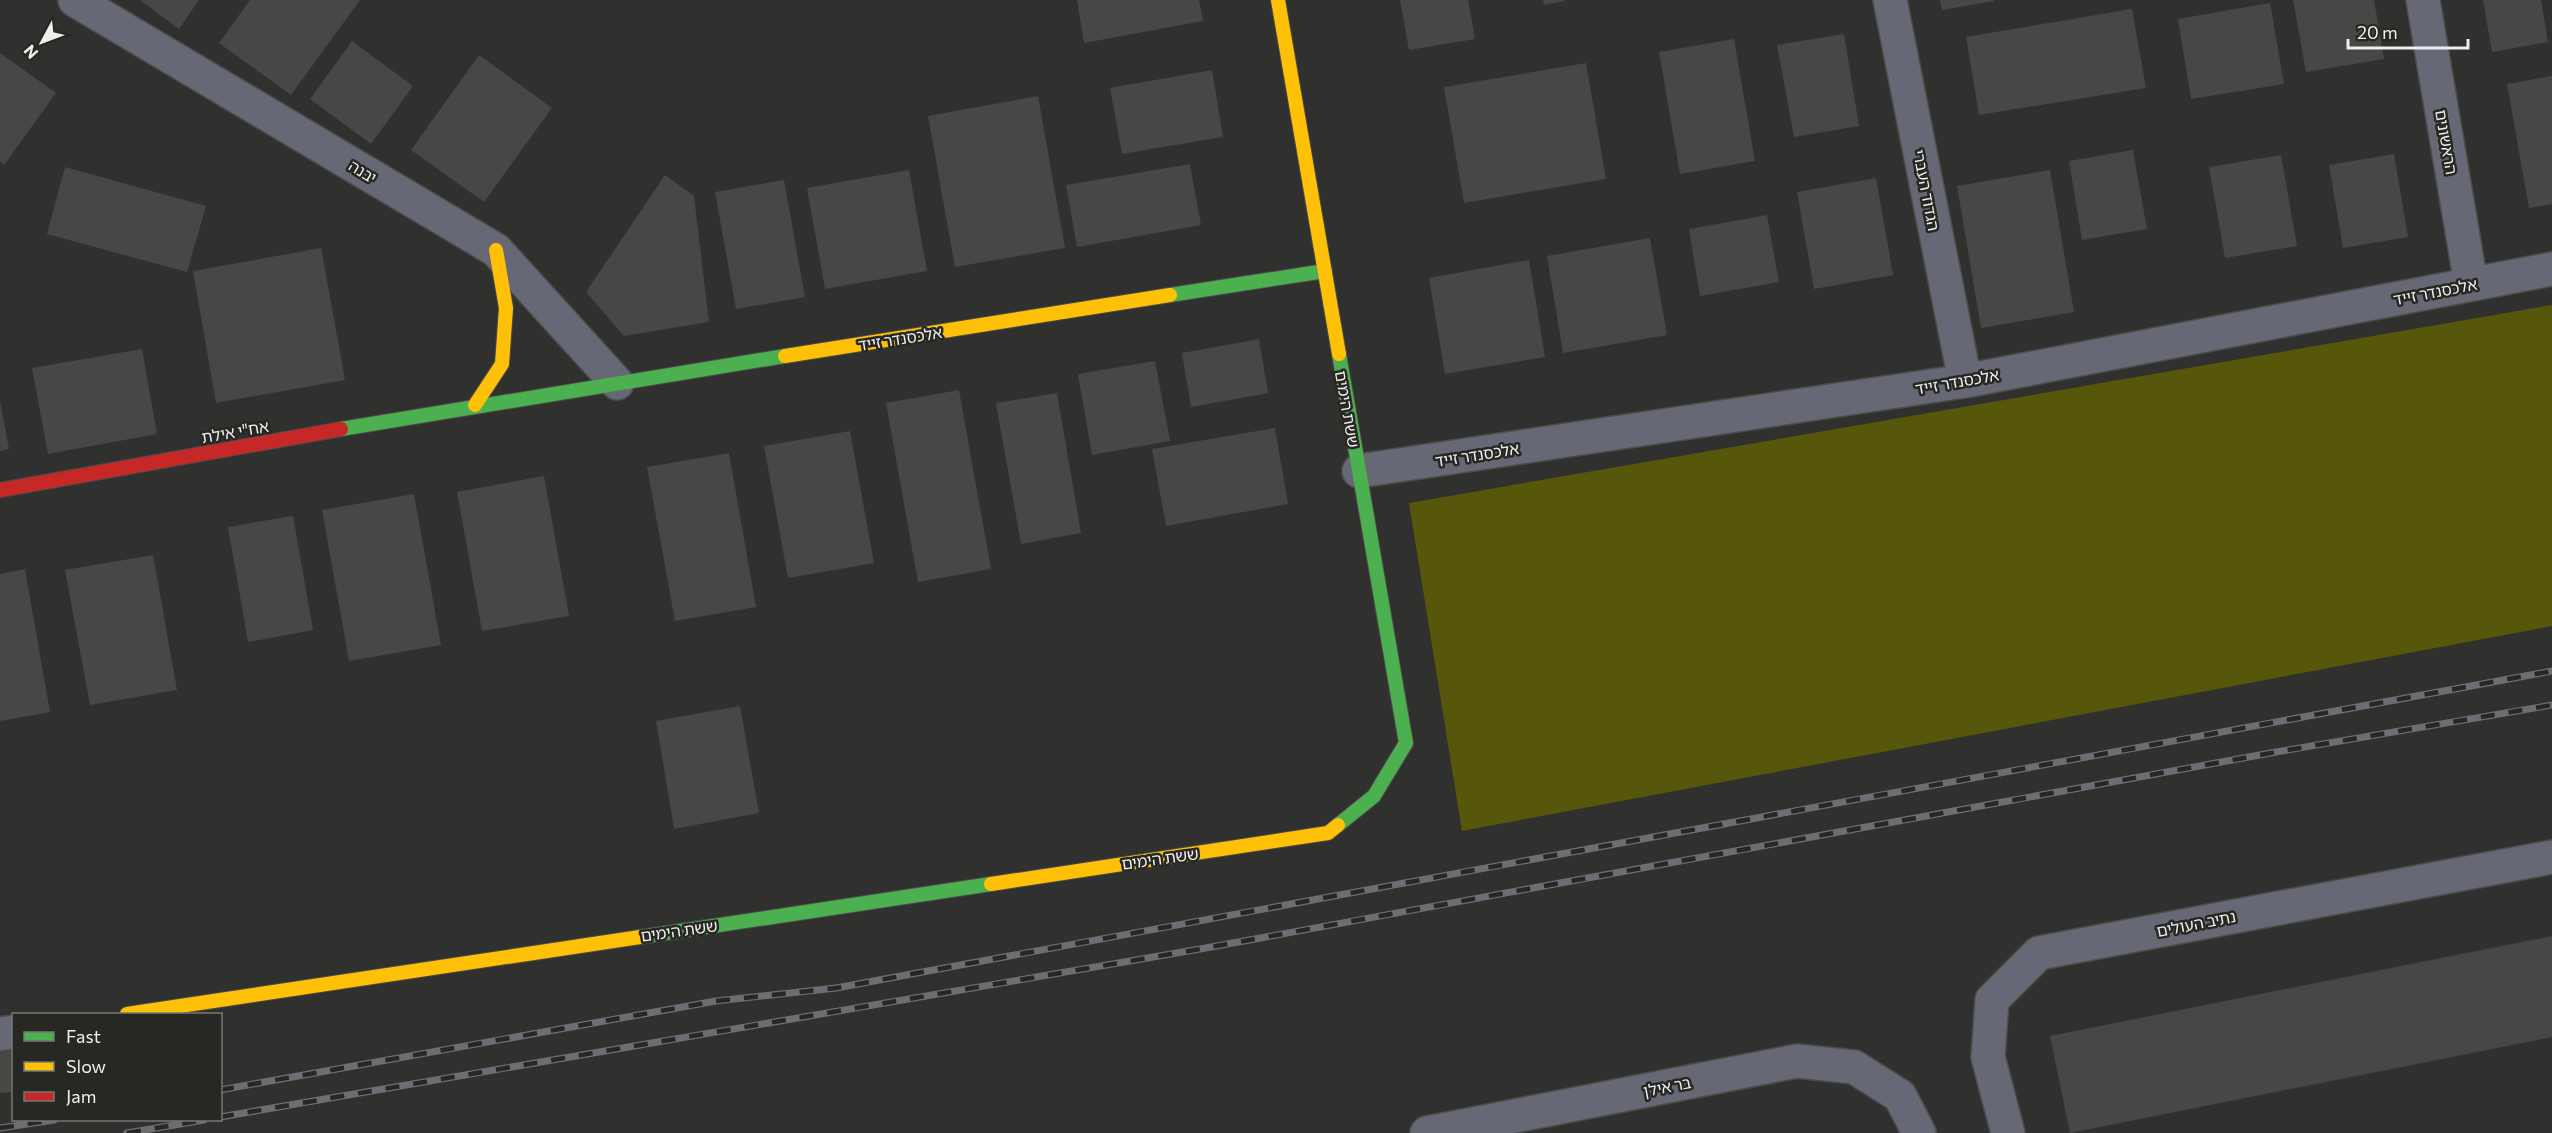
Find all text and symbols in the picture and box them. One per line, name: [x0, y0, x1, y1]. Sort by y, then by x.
north arrow: [12, 12, 72, 72]
scale bar: [2348, 12, 2468, 50]
text: 20 m: [2357, 21, 2398, 43]
text: N: [19, 41, 41, 63]
street label: הראשונים: [2432, 108, 2462, 176]
street label: הגדוד העברי: [1910, 148, 1944, 232]
street label: יבנה: [346, 155, 380, 187]
street label: אלכסנדר זייד: [2391, 274, 2479, 308]
street label: אלכסנדר זייד: [856, 322, 944, 354]
street label: אלכסנדר זייד: [1913, 364, 2001, 398]
street label: ששת הימים: [1332, 369, 1364, 449]
street label: אח"י אילת: [200, 416, 270, 446]
street label: אלכסנדר זייד: [1433, 438, 1521, 470]
street label: ששת הימים: [1120, 843, 1200, 873]
street label: נתיב העולים: [2155, 906, 2237, 940]
street label: ששת הימים: [639, 915, 719, 945]
legend: [12, 1013, 222, 1121]
text: Fast: [66, 1025, 101, 1047]
text: Slow: [66, 1055, 106, 1077]
street label: בר אילן: [1641, 1072, 1693, 1100]
text: Jam: [66, 1085, 96, 1107]

